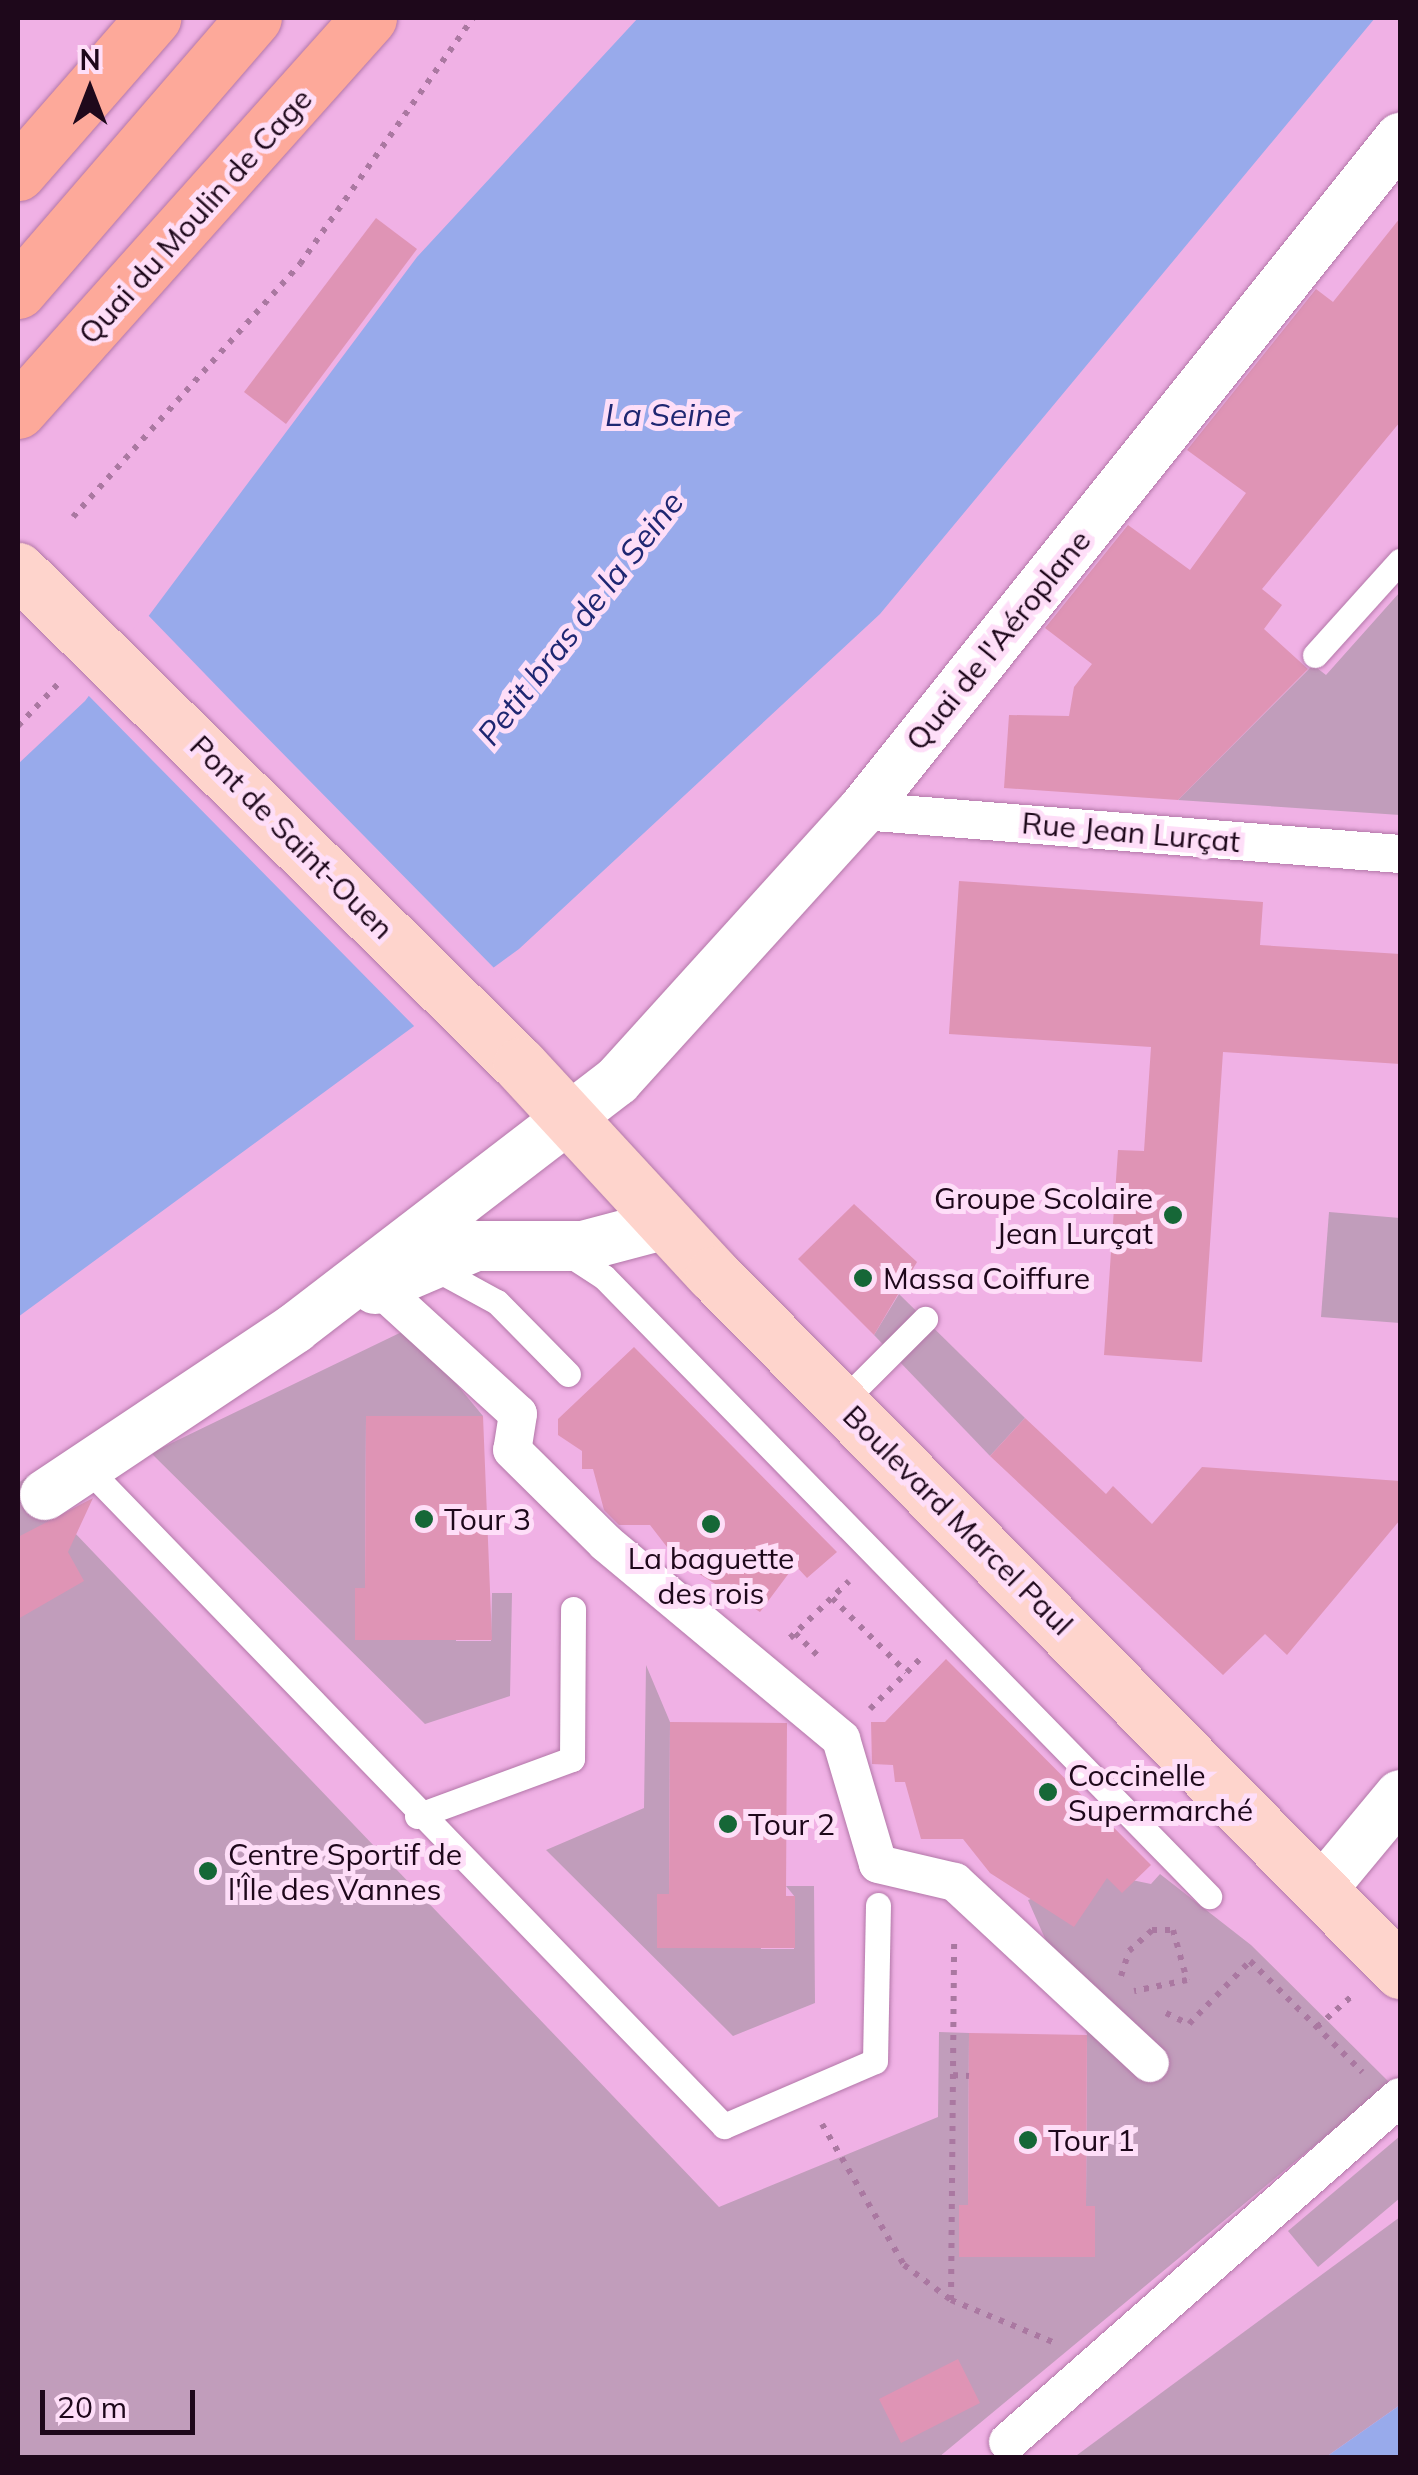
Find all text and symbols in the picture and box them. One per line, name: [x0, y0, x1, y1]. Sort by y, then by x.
north arrow: [40, 40, 140, 140]
text: N: [79, 42, 101, 77]
street label: Quai du Moulin de Cage: [71, 81, 319, 351]
water label: La Seine: [605, 395, 731, 433]
water label: Petit bras de la Seine: [469, 484, 691, 752]
street label: Quai de l'Aéroplane: [898, 523, 1098, 757]
street label: Pont de Saint-Ouen: [183, 728, 401, 946]
street label: Rue Jean Lurçat: [1020, 805, 1242, 859]
place label: Groupe Scolaire Jean Lurçat: [934, 1180, 1153, 1250]
marker: Groupe Scolaire Jean Lurçat: [1162, 1204, 1184, 1226]
place label: Massa Coiffure: [883, 1260, 1090, 1296]
marker: Massa Coiffure: [852, 1267, 874, 1289]
street label: Boulevard Marcel Paul: [836, 1398, 1080, 1642]
place label: Tour 3: [444, 1501, 531, 1537]
marker: Tour 3: [413, 1508, 435, 1530]
marker: La baguette des rois: [700, 1513, 722, 1535]
place label: La baguette des rois: [628, 1540, 794, 1610]
place label: Coccinelle Supermarché: [1068, 1757, 1253, 1828]
marker: Coccinelle Supermarché: [1037, 1781, 1059, 1803]
place label: Tour 2: [748, 1806, 835, 1842]
marker: Tour 2: [717, 1813, 739, 1835]
place label: Centre Sportif de l'Île des Vannes: [228, 1836, 462, 1906]
marker: Centre Sportif de l'Île des Vannes: [197, 1860, 219, 1882]
place label: Tour 1: [1048, 2122, 1135, 2158]
marker: Tour 1: [1017, 2129, 1039, 2151]
scale bar: [45, 2370, 200, 2432]
text: 20 m: [57, 2388, 127, 2426]

